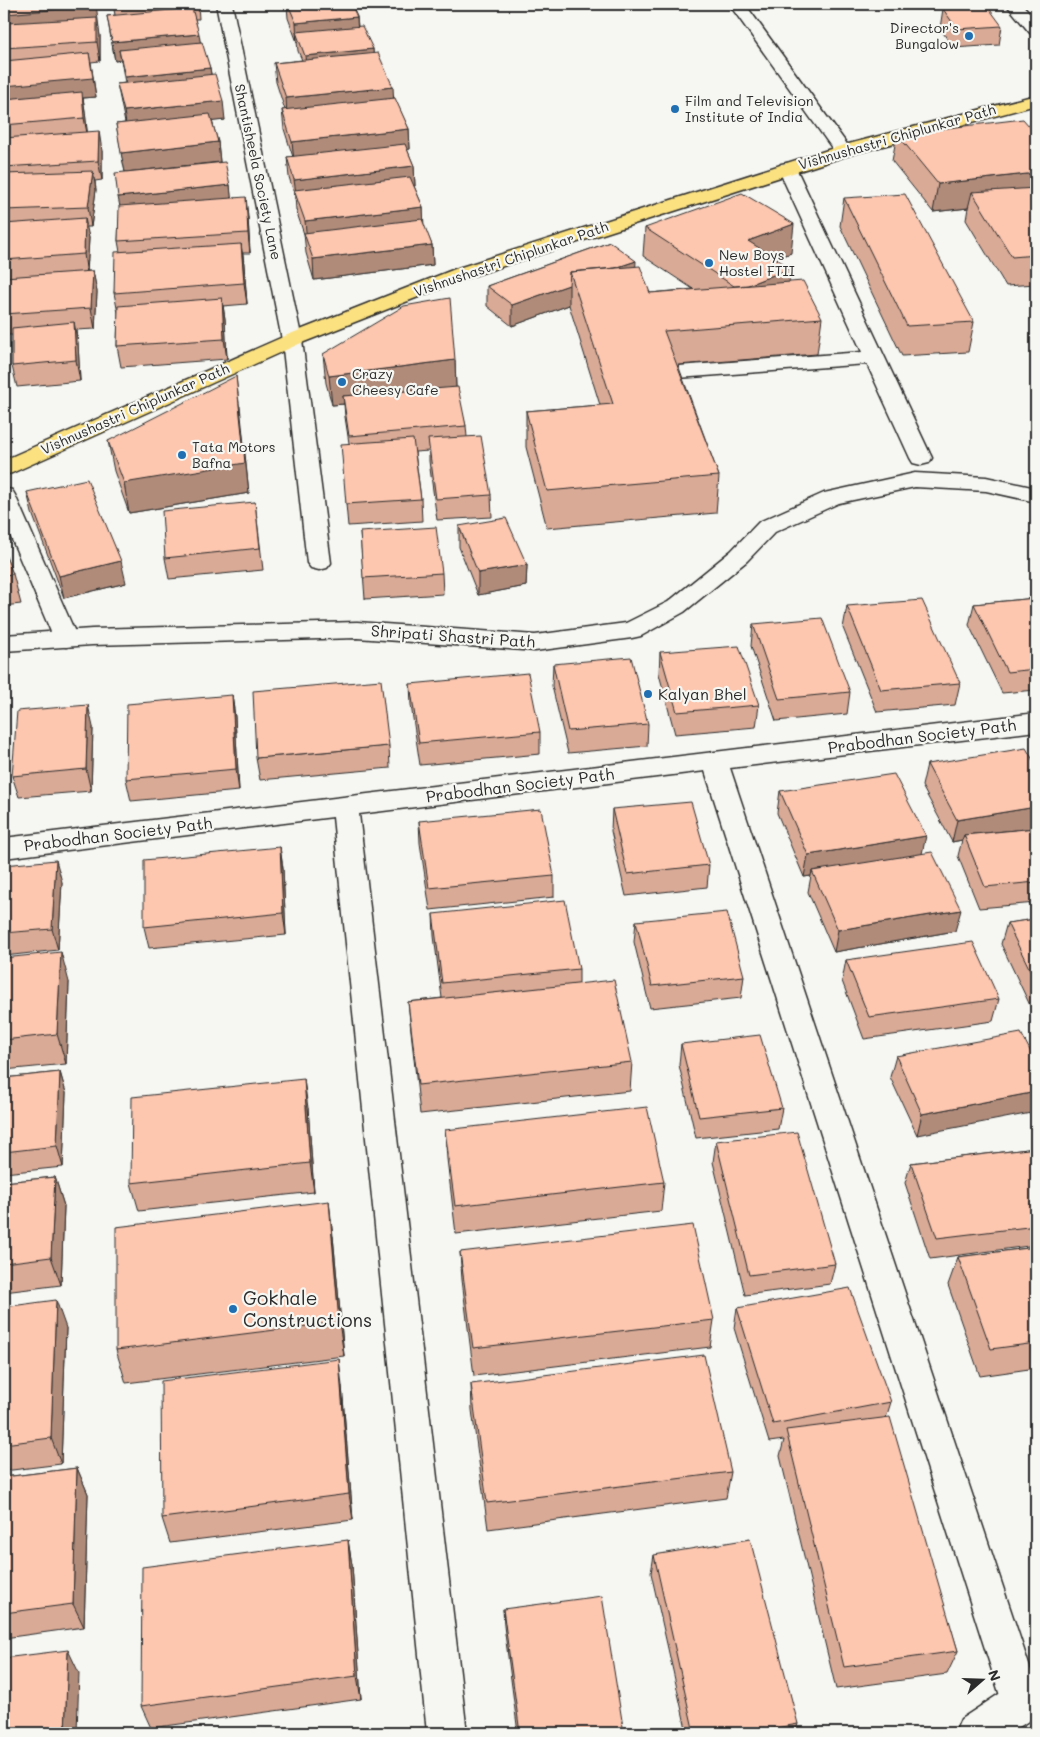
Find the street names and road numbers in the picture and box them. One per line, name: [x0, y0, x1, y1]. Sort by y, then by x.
street label: Shantisheela Society Lane: [231, 82, 286, 262]
street label: Vishnushastri Chiplunkar Path: [796, 99, 998, 174]
street label: Vishnushastri Chiplunkar Path: [411, 216, 611, 301]
street label: Vishnushastri Chiplunkar Path: [38, 358, 232, 459]
street label: Shripati Shastri Path: [370, 619, 536, 652]
street label: Prabodhan Society Path: [827, 714, 1017, 757]
street label: Prabodhan Society Path: [425, 763, 615, 806]
street label: Prabodhan Society Path: [23, 812, 213, 855]

